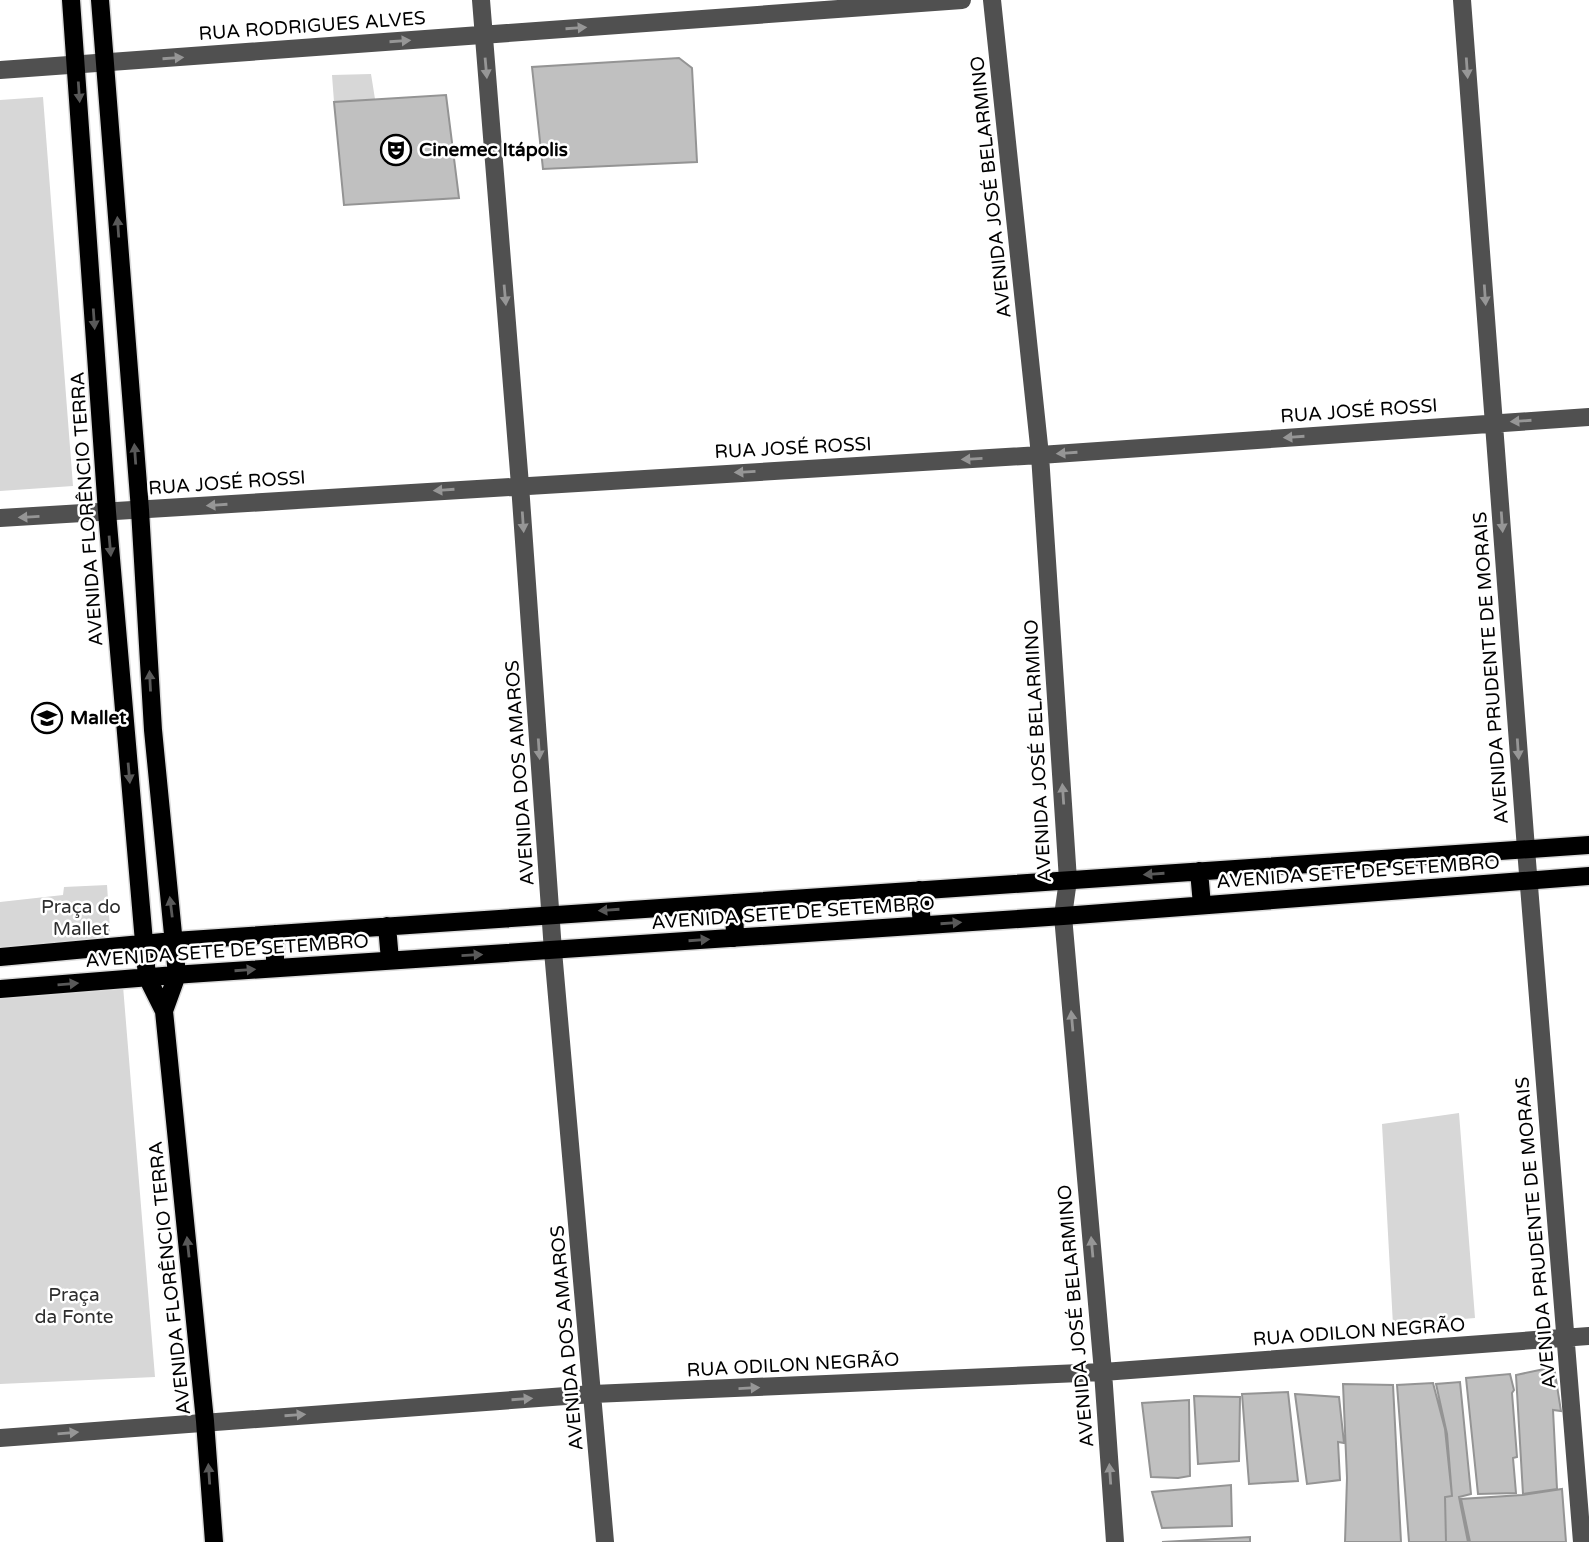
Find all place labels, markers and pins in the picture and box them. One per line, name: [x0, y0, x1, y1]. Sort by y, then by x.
theatre icon: Cinemec Itápolis: [379, 133, 413, 167]
place label: Cinemec Itápolis: [419, 139, 568, 162]
school or university icon: Mallet: [30, 701, 64, 735]
place label: Mallet: [70, 707, 127, 729]

